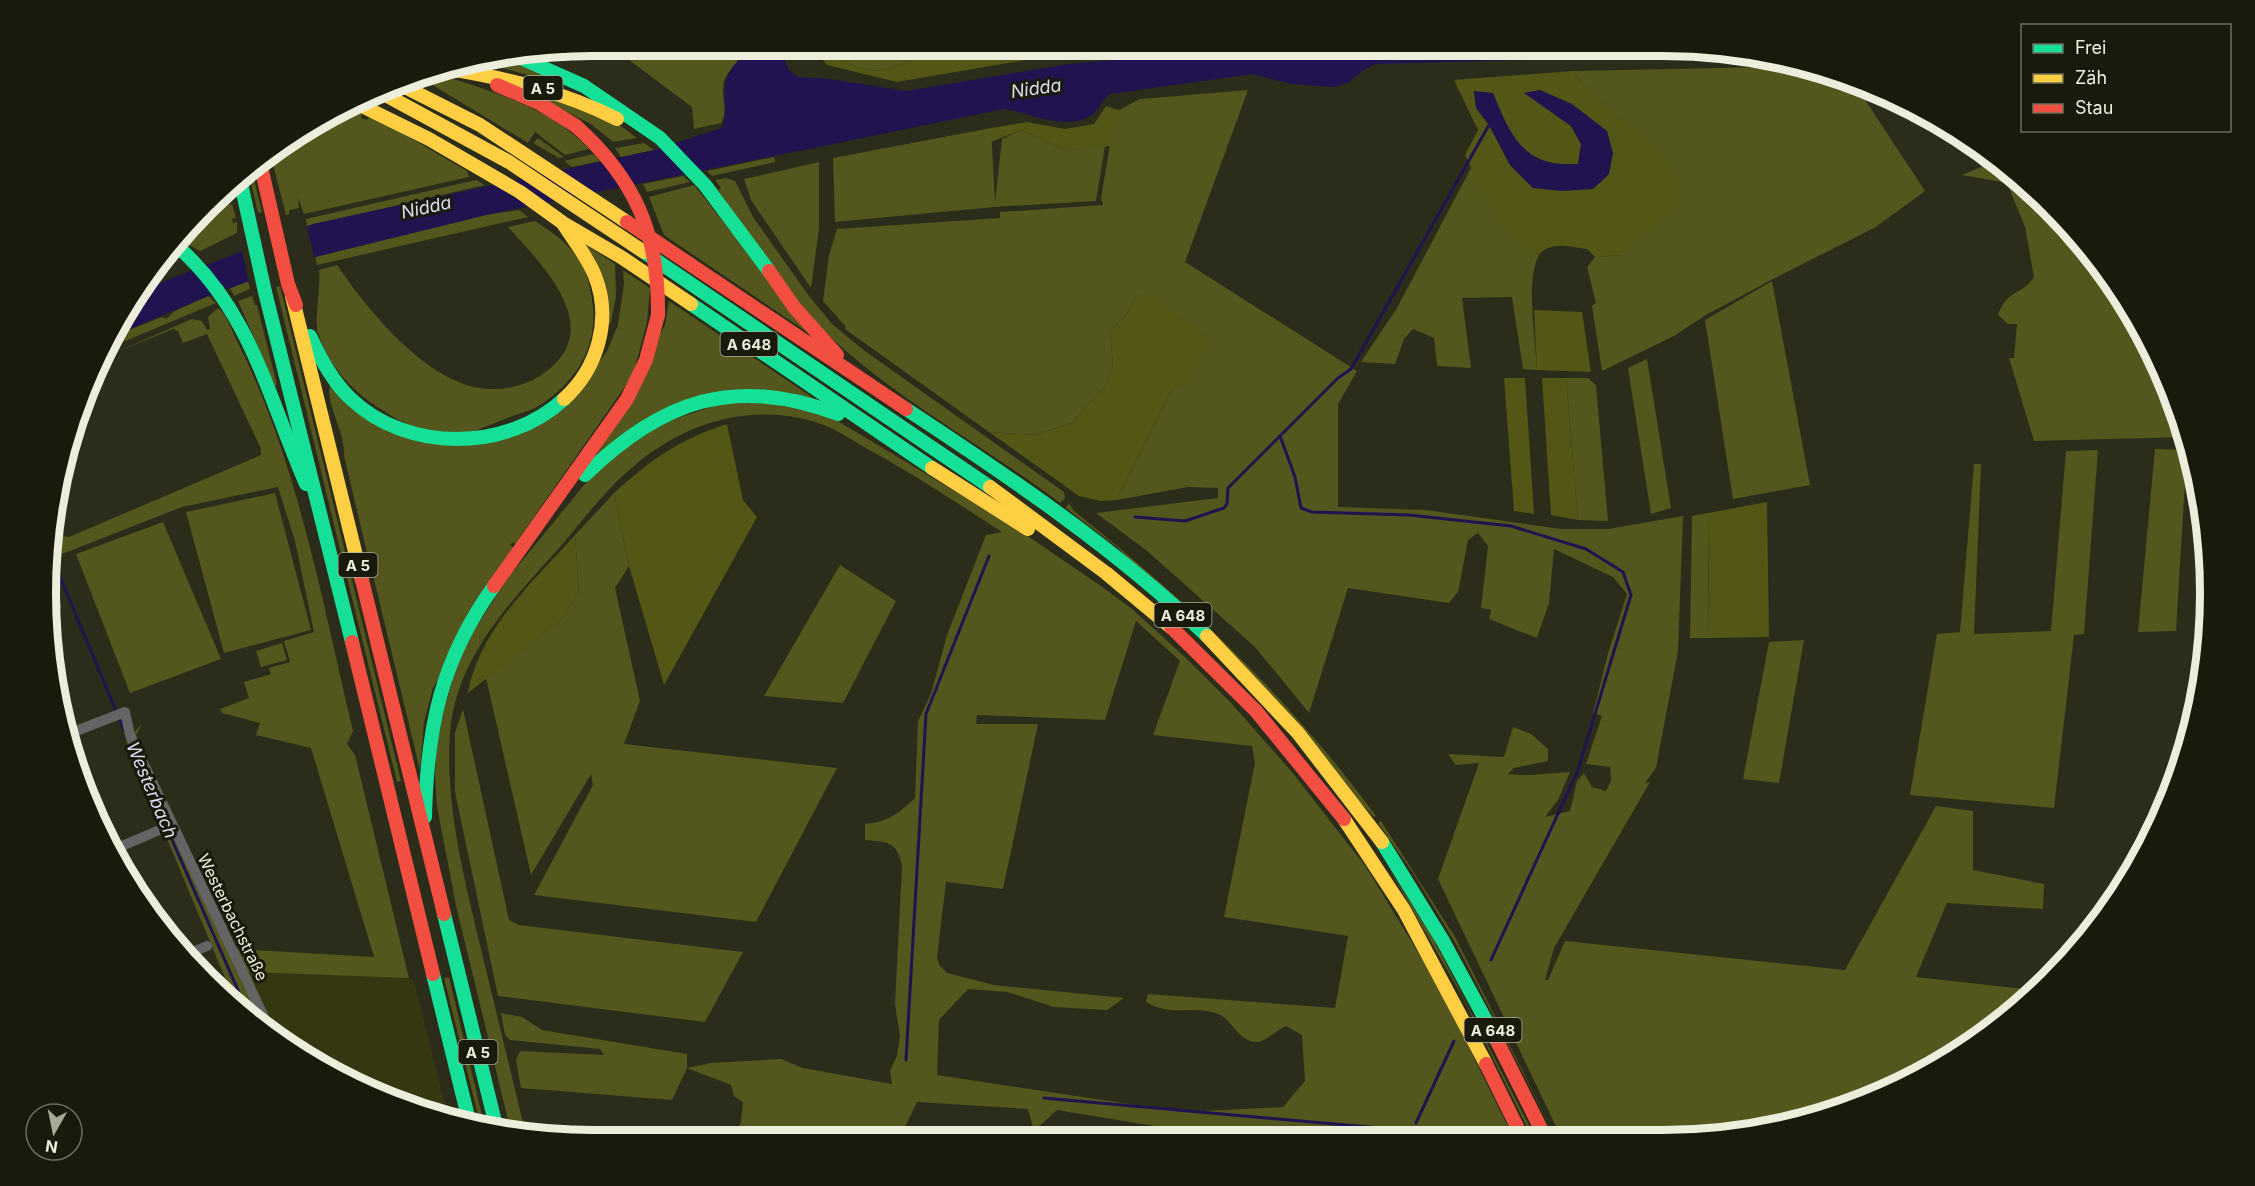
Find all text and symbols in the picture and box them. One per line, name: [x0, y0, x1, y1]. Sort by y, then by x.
legend: [2021, 24, 2231, 132]
text: Frei: [2075, 37, 2106, 58]
text: Zäh: [2075, 67, 2107, 88]
water label: Nidda: [1009, 74, 1063, 102]
road number: A 5: [524, 76, 562, 100]
text: Stau: [2075, 97, 2113, 118]
water label: Nidda: [399, 191, 453, 223]
road number: A 648: [720, 332, 777, 356]
road number: A 5: [338, 553, 378, 577]
road number: A 648: [1154, 603, 1212, 627]
water label: Westerbach: [122, 739, 182, 841]
street label: Westerbachstraße: [194, 850, 272, 984]
road number: A 648: [1464, 1018, 1522, 1042]
road number: A 5: [458, 1040, 498, 1064]
north arrow: [24, 1102, 84, 1162]
text: N: [44, 1136, 59, 1158]

